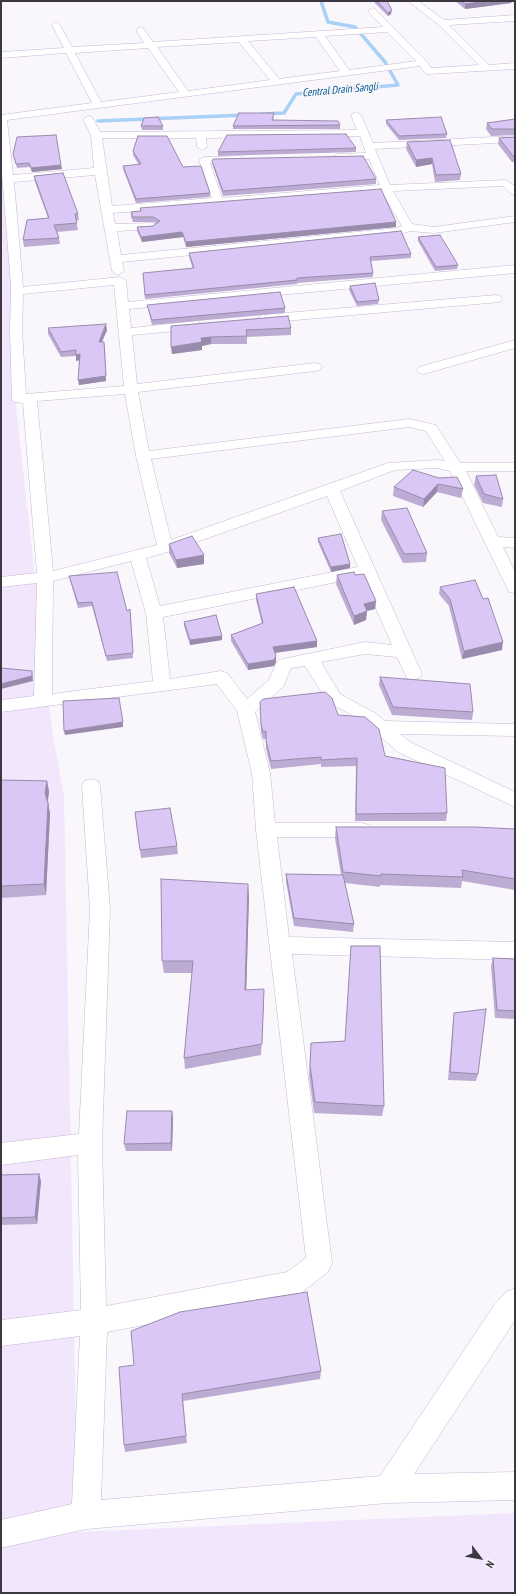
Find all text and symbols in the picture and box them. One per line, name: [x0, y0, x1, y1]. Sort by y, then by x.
water label: Central Drain Sangli: [302, 80, 378, 100]
north arrow: [460, 1538, 500, 1578]
text: N: [483, 1558, 498, 1571]

